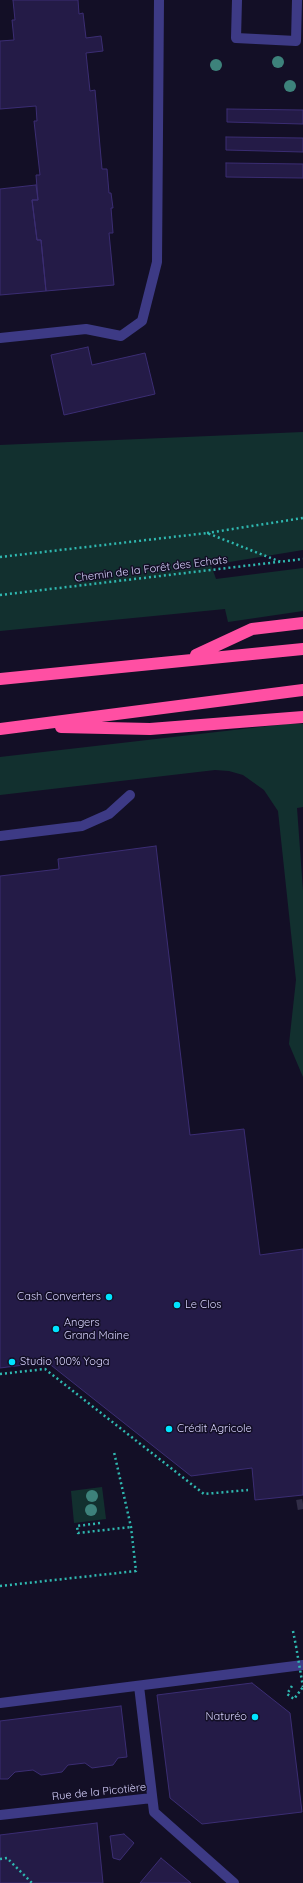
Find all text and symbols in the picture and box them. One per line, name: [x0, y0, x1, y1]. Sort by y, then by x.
street label: Chemin de la Forêt des Echats: [74, 553, 228, 585]
place label: Cash Converters: [17, 1290, 101, 1304]
marker: Cash Converters: [104, 1292, 114, 1302]
place label: Le Clos: [185, 1298, 221, 1312]
marker: Le Clos: [172, 1300, 182, 1310]
place label: Angers Grand Maine: [64, 1316, 129, 1342]
marker: Angers Grand Maine: [51, 1324, 61, 1334]
place label: Studio 100% Yoga: [20, 1355, 109, 1369]
marker: Studio 100% Yoga: [7, 1357, 17, 1367]
place label: Crédit Agricole: [177, 1422, 252, 1436]
marker: Crédit Agricole: [164, 1424, 174, 1434]
place label: Naturéo: [205, 1710, 247, 1724]
marker: Naturéo: [250, 1712, 260, 1722]
street label: Rue de la Picotière: [51, 1780, 147, 1804]

